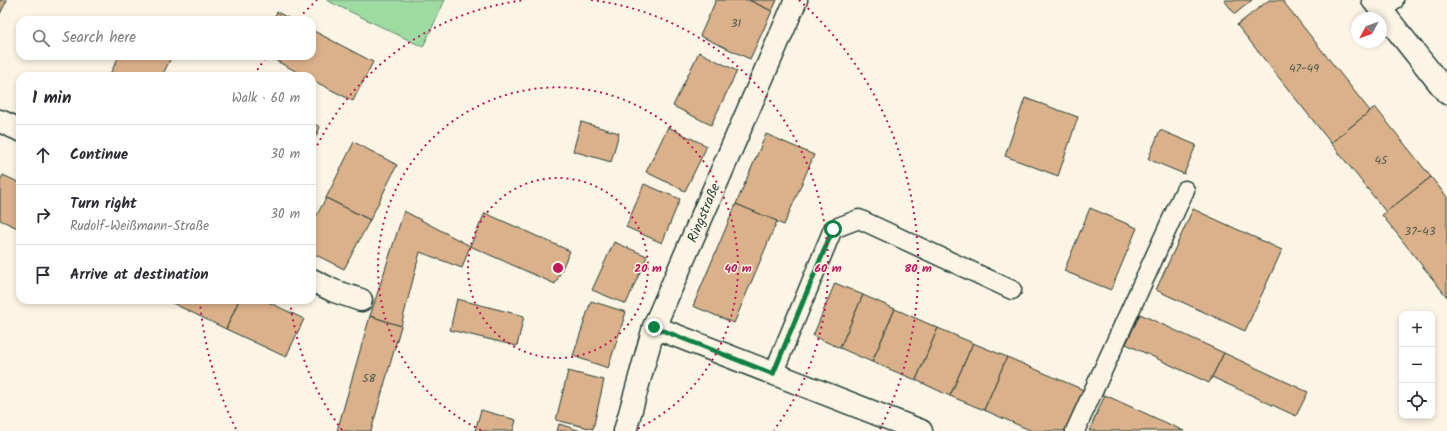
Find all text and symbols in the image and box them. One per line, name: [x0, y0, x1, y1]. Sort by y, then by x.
north arrow: [1351, 12, 1387, 48]
house number: 31: [731, 14, 742, 33]
search box: [16, 16, 316, 60]
text: Search here: [62, 26, 136, 50]
icon: search: [30, 27, 52, 49]
house number: 47-49: [1289, 59, 1319, 78]
text: 1 min: [32, 85, 71, 112]
text: Walk · 60 m: [232, 88, 300, 109]
text: Continue: [70, 143, 128, 167]
icon: ahead: [32, 144, 54, 166]
text: 30 m: [271, 144, 300, 165]
house number: 45: [1374, 151, 1389, 170]
street label: Ringstraße: [682, 179, 727, 246]
text: Turn right: [70, 192, 137, 216]
icon: right: [32, 204, 54, 226]
text: 30 m: [271, 204, 300, 225]
text: Rudolf-Weißmann-Straße: [70, 216, 209, 237]
route start: [824, 220, 842, 238]
house number: 37-43: [1404, 222, 1436, 241]
text: 20 m: [634, 259, 662, 278]
text: 40 m: [724, 259, 752, 278]
text: 60 m: [814, 259, 842, 278]
text: 80 m: [904, 259, 932, 278]
centre of rings: [551, 261, 565, 275]
text: Arrive at destination: [70, 263, 209, 287]
icon: arrive: [32, 264, 54, 286]
map controls: [1399, 311, 1435, 419]
button: +: [1399, 311, 1435, 347]
route end: [645, 318, 663, 336]
button: −: [1399, 347, 1435, 383]
house number: 58: [362, 369, 377, 388]
button: locate: [1399, 383, 1435, 419]

